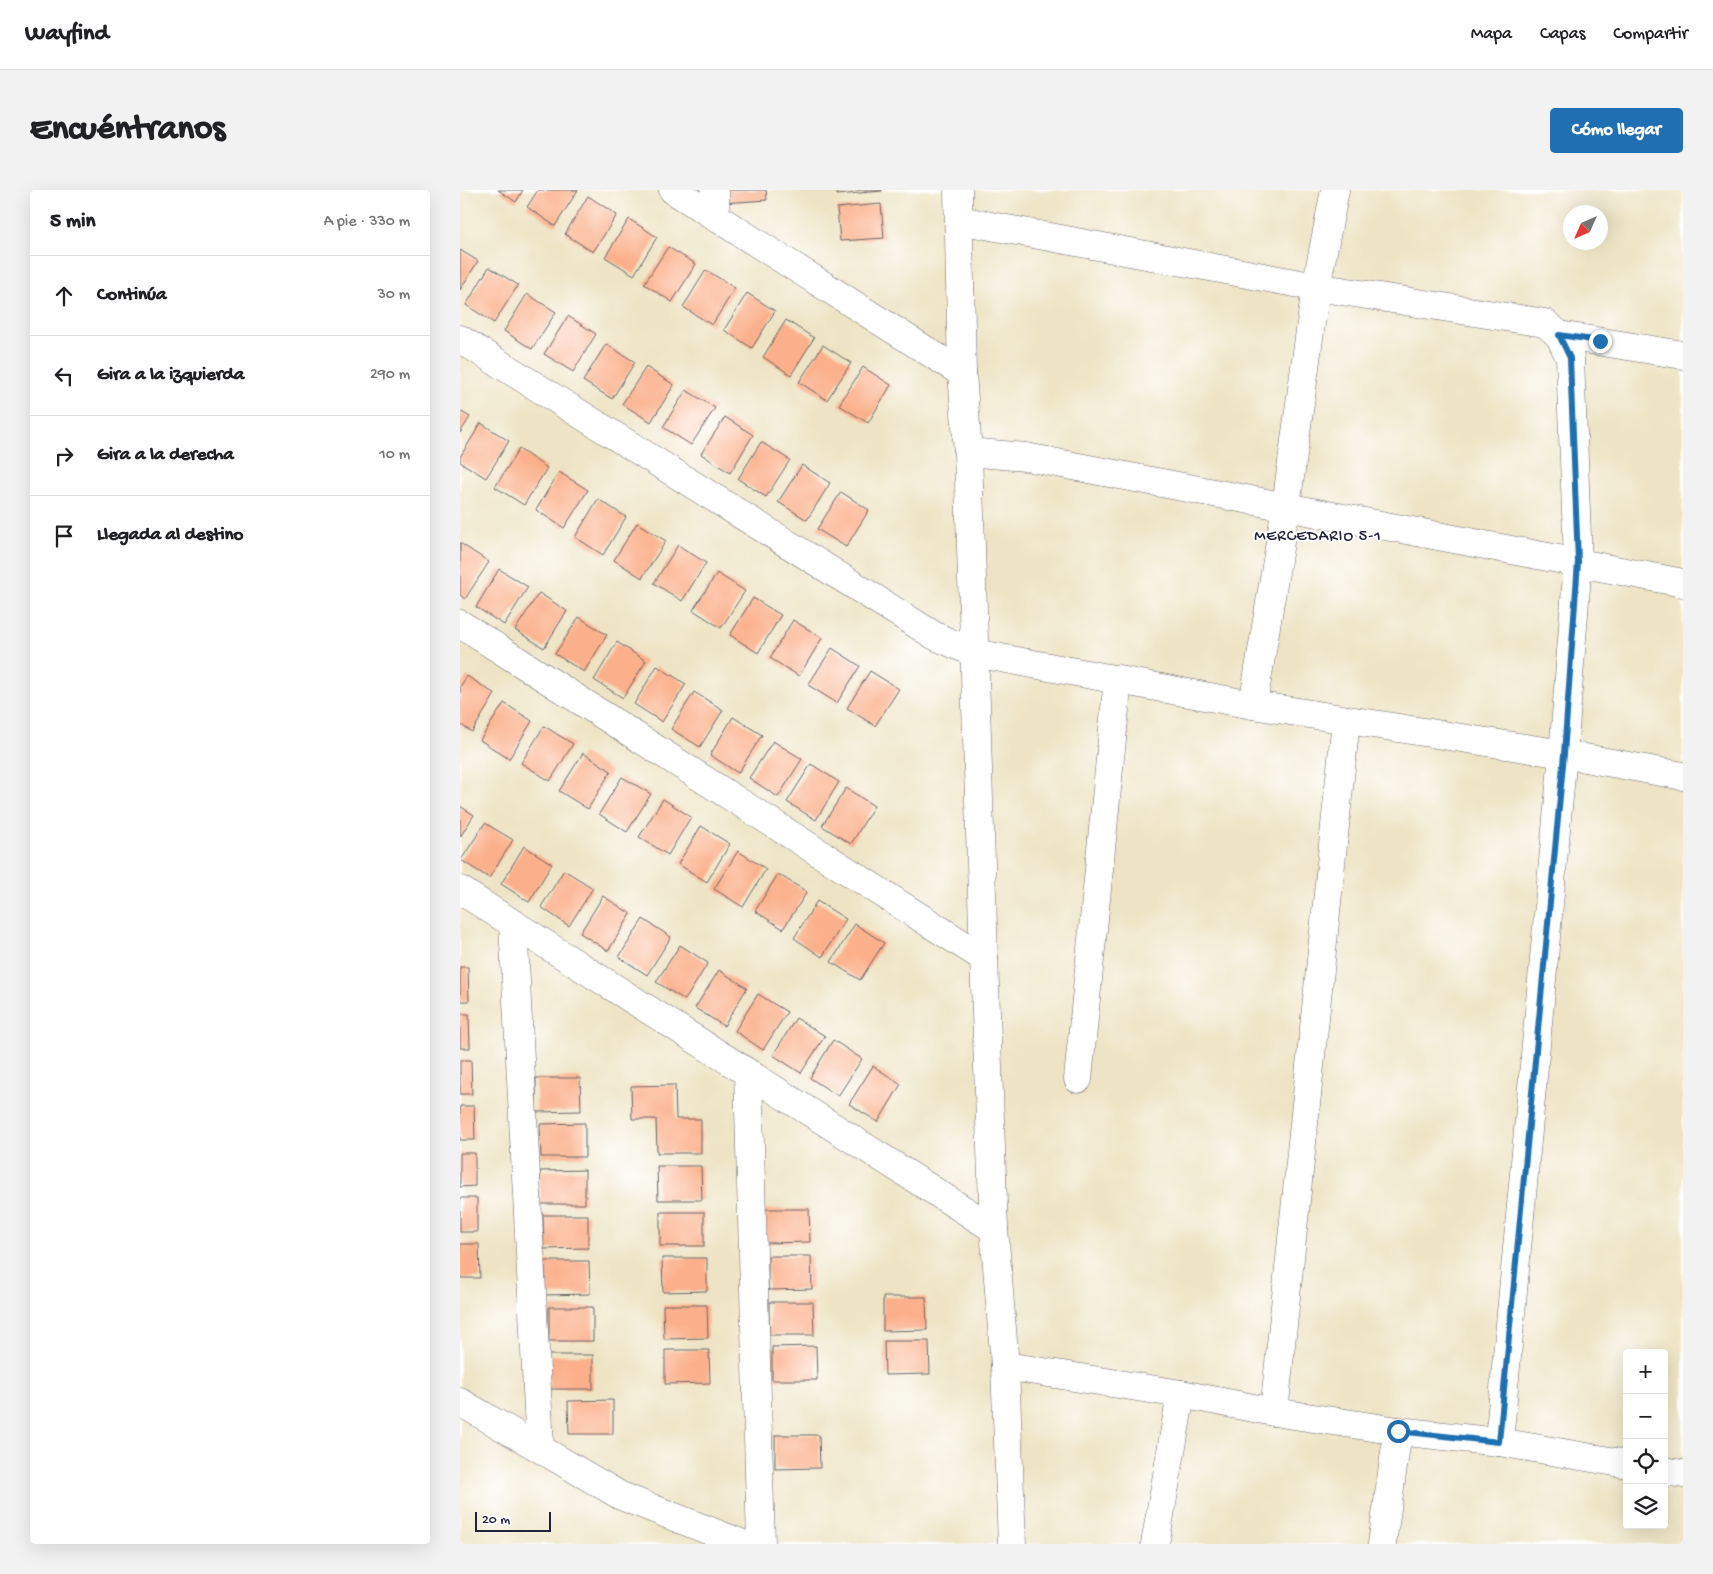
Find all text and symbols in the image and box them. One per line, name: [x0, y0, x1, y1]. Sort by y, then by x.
text: Wayfind: [25, 20, 109, 49]
text: Mapa: [1471, 24, 1512, 45]
text: Capas: [1540, 24, 1585, 45]
text: Compartir: [1613, 24, 1688, 45]
button: Cómo llegar: [1550, 108, 1683, 153]
text: Encuéntranos: [30, 110, 225, 151]
north arrow: [1563, 205, 1608, 250]
text: 5 min: [50, 210, 95, 235]
text: A pie · 330 m: [324, 213, 410, 232]
icon: ahead: [50, 282, 78, 310]
text: Continúa: [97, 284, 167, 307]
text: 30 m: [377, 286, 410, 305]
route end: [1589, 330, 1612, 353]
icon: left: [50, 362, 78, 390]
text: Gira a la izquierda: [97, 364, 244, 387]
text: 290 m: [370, 366, 410, 385]
icon: right: [50, 442, 78, 470]
text: Gira a la derecha: [97, 444, 234, 467]
text: 10 m: [379, 446, 410, 465]
icon: arrive: [50, 522, 78, 550]
text: Llegada al destino: [97, 524, 243, 547]
district label: MERCEDARIO 5-1: [1254, 528, 1382, 547]
map controls: [1623, 1349, 1668, 1529]
button: +: [1623, 1349, 1668, 1394]
button: −: [1623, 1394, 1668, 1439]
route start: [1387, 1420, 1410, 1443]
button: locate: [1623, 1439, 1668, 1484]
button: layers: [1623, 1484, 1668, 1529]
scale bar: [475, 1509, 551, 1532]
text: 20 m: [482, 1512, 510, 1529]

